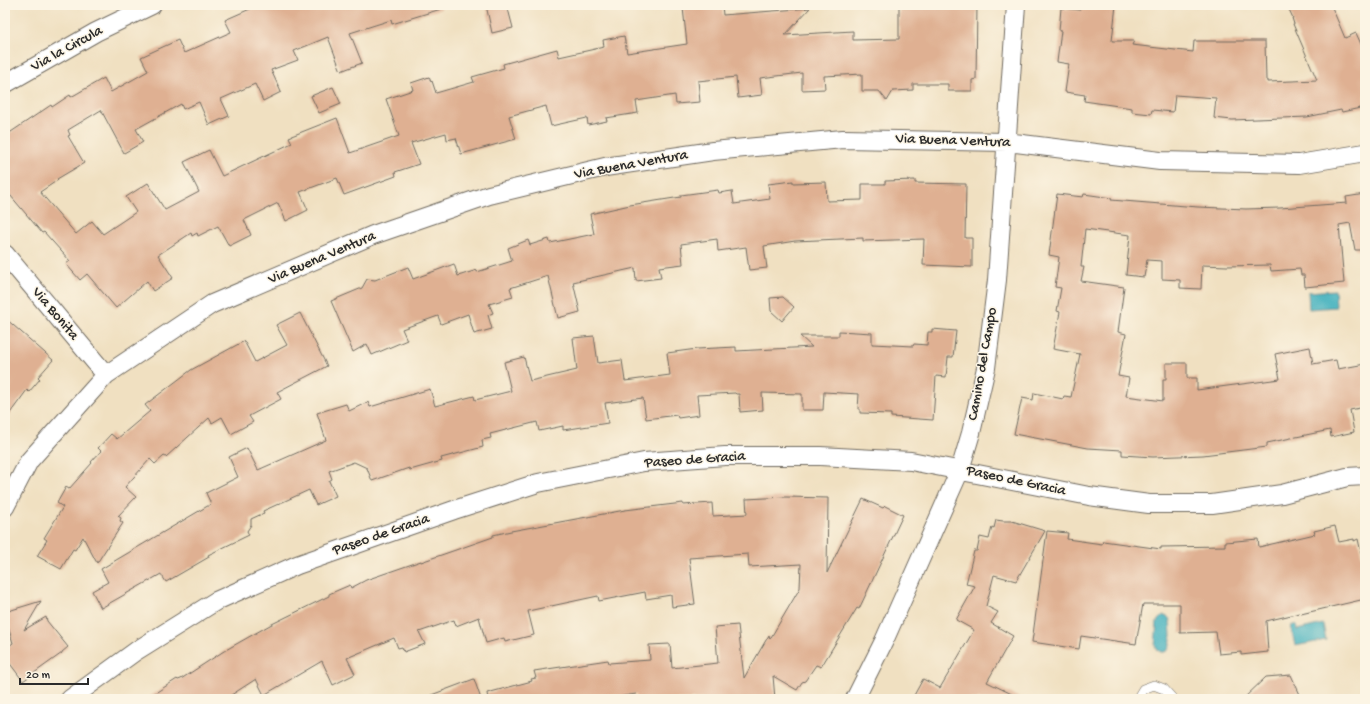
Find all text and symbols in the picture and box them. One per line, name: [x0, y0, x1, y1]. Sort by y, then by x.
street label: Via la Circula: [27, 22, 107, 77]
street label: Via Buena Ventura: [894, 130, 1011, 152]
street label: Via Buena Ventura: [572, 146, 690, 184]
street label: Via Buena Ventura: [265, 227, 379, 289]
street label: Via Bonita: [27, 283, 83, 345]
street label: Camino del Campo: [964, 306, 1002, 422]
street label: Paseo de Gracia: [643, 447, 747, 473]
street label: Paseo de Gracia: [964, 461, 1068, 500]
street label: Paseo de Gracia: [329, 510, 432, 560]
scale bar: [20, 660, 88, 686]
text: 20 m: [26, 669, 51, 683]

